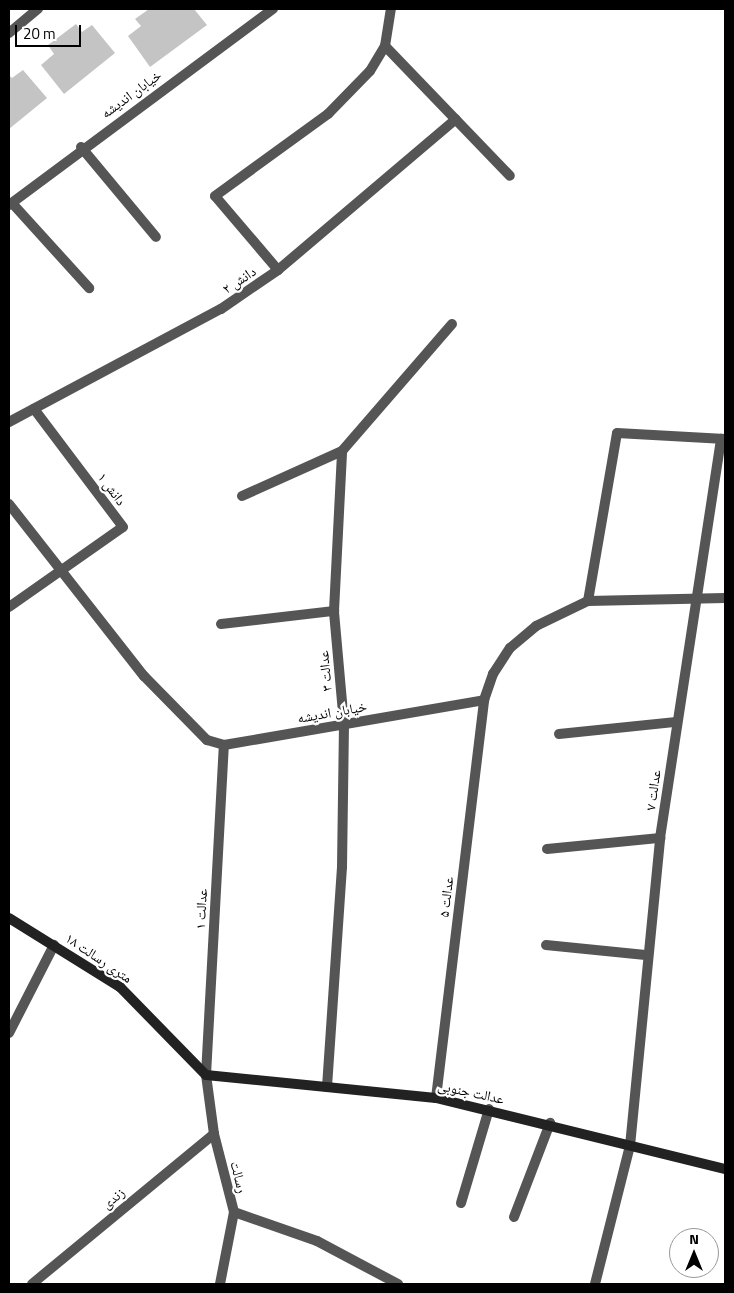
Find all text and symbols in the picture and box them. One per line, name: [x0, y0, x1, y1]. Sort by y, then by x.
scale bar: [18, 15, 84, 47]
text: 20 m: [23, 22, 56, 45]
street label: خیابان اندیشه: [98, 67, 164, 121]
street label: دانش ۲: [219, 263, 259, 297]
street label: دانش ۱: [94, 469, 130, 509]
street label: عدالت ۳: [315, 650, 335, 692]
street label: خیابان اندیشه: [296, 698, 368, 726]
street label: عدالت ۷: [642, 769, 664, 811]
street label: عدالت ۵: [435, 876, 457, 918]
street label: عدالت ۱: [192, 888, 210, 930]
street label: ۱۸ متری رسالت: [62, 929, 136, 987]
street label: عدالت جنوبی: [436, 1077, 506, 1107]
street label: رسالت: [227, 1159, 251, 1195]
street label: زندی: [98, 1184, 128, 1212]
north arrow: [669, 1228, 719, 1278]
text: N: [689, 1228, 699, 1249]

